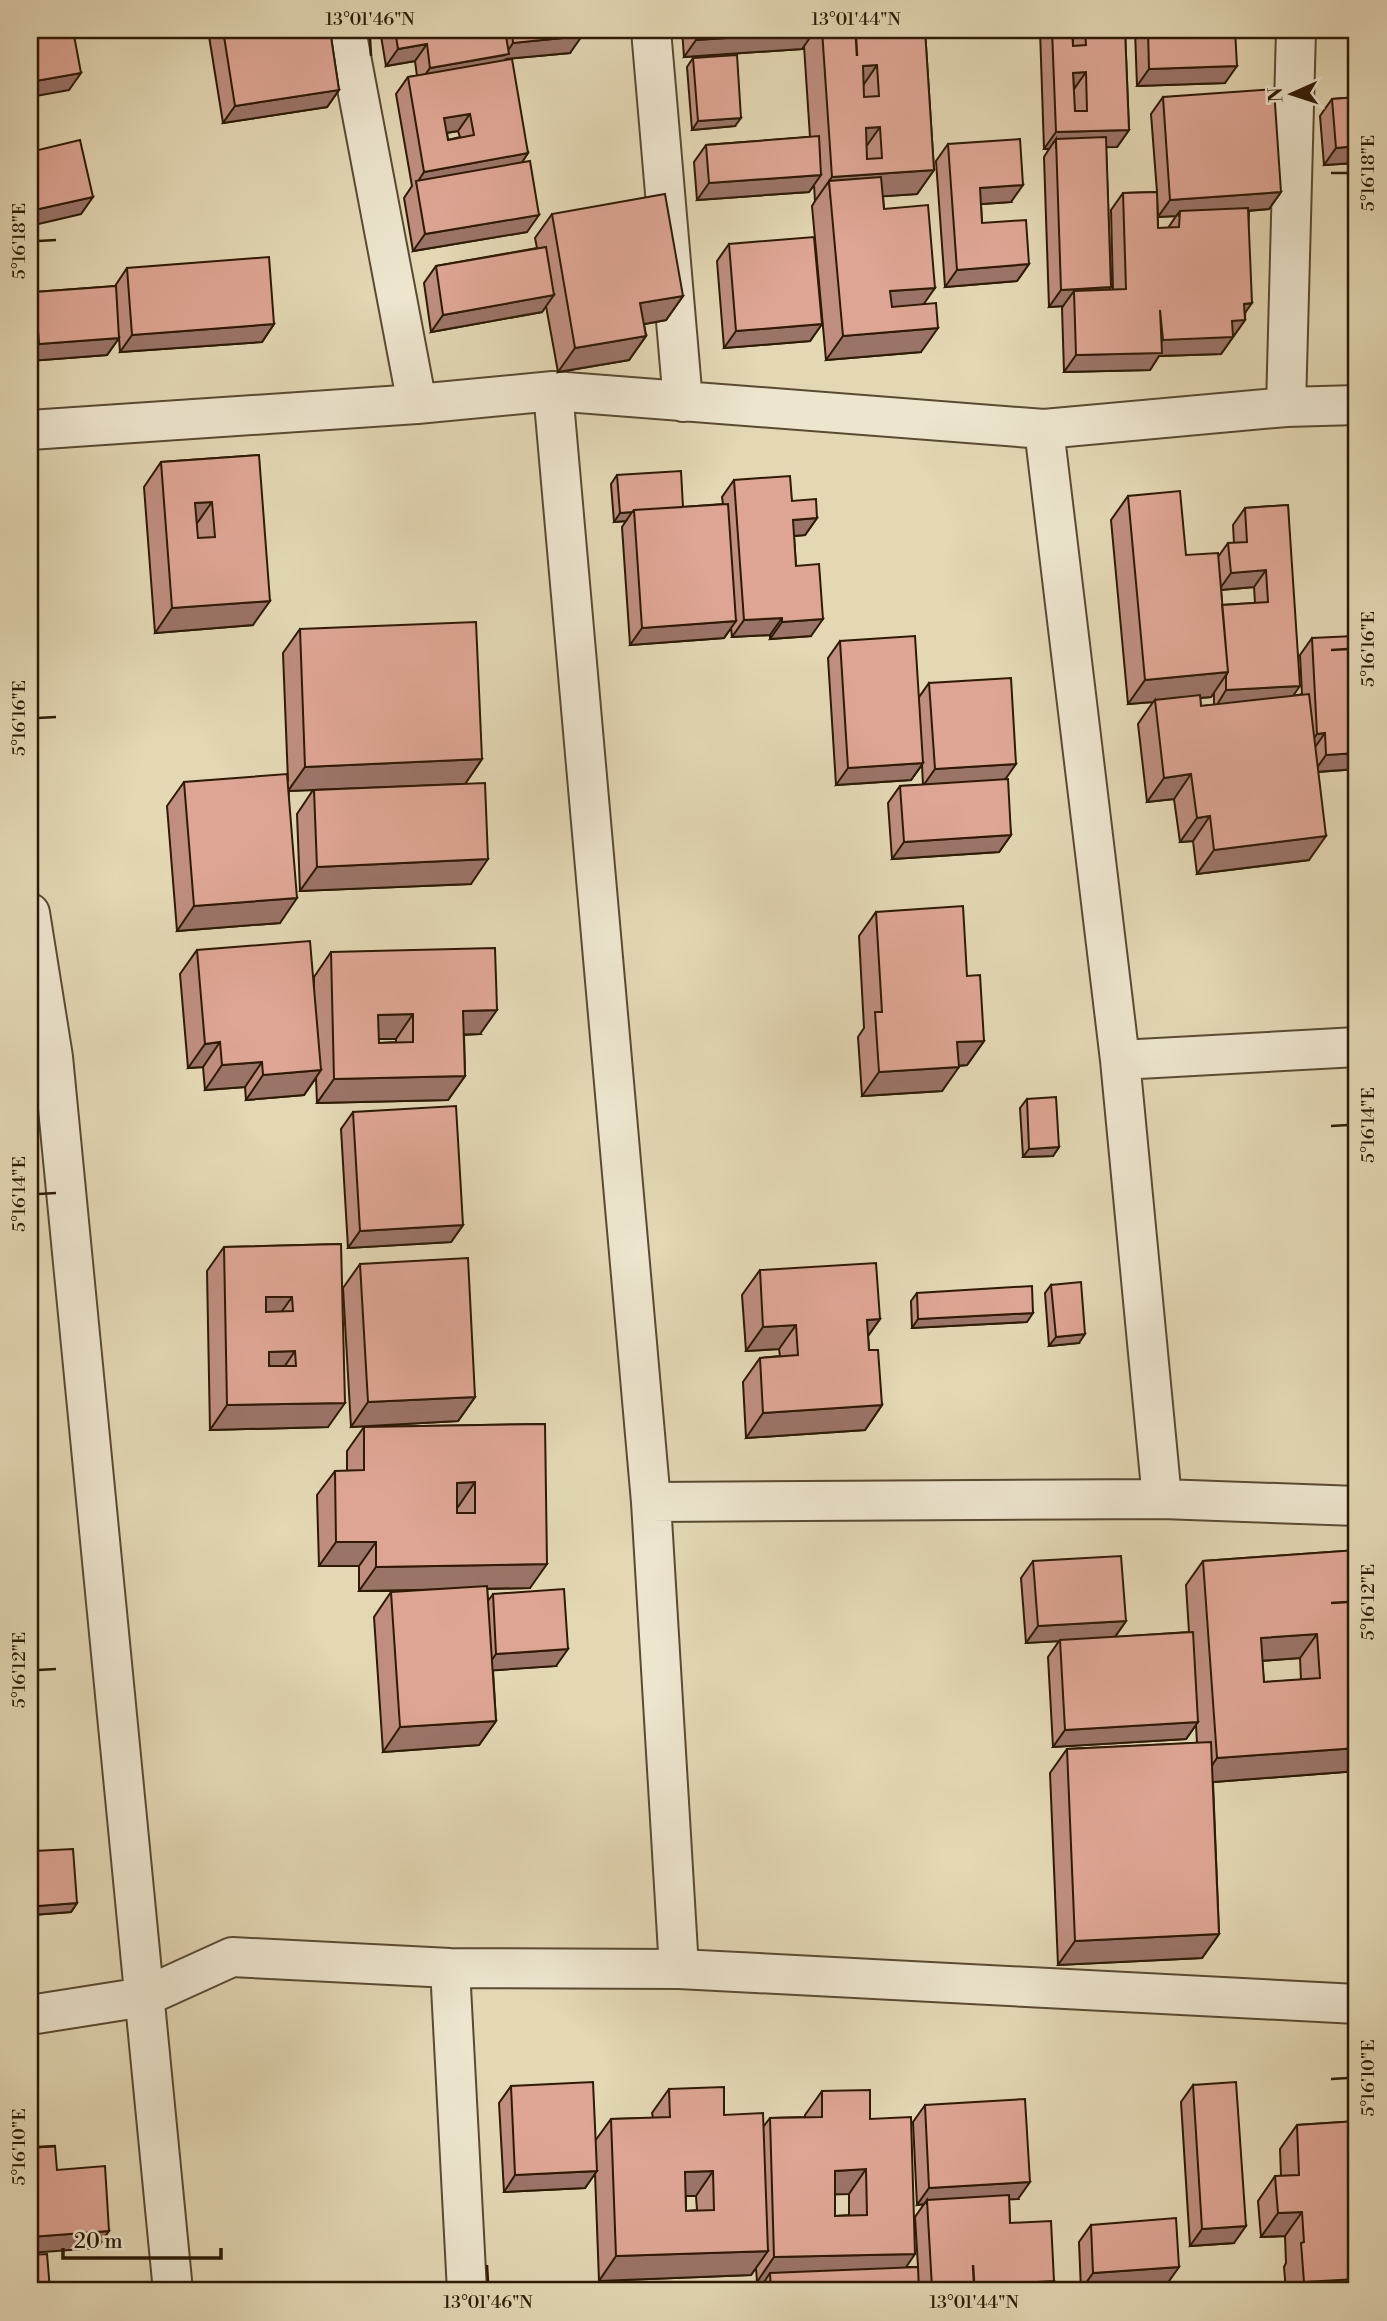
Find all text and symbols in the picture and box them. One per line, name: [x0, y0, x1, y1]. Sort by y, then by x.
text: 13°01'46"N: [325, 8, 415, 31]
text: 13°01'44"N: [811, 8, 901, 31]
north arrow: [1258, 60, 1328, 130]
text: N: [1264, 87, 1288, 103]
text: 5°16'18"E: [1357, 135, 1380, 211]
text: 5°16'18"E: [8, 203, 31, 279]
text: 5°16'16"E: [1357, 611, 1380, 687]
text: 5°16'16"E: [8, 680, 31, 756]
text: 5°16'14"E: [1357, 1087, 1380, 1163]
text: 5°16'14"E: [8, 1156, 31, 1232]
text: 5°16'12"E: [1357, 1564, 1380, 1640]
text: 5°16'12"E: [8, 1632, 31, 1708]
text: 5°16'10"E: [1357, 2039, 1380, 2117]
text: 5°16'10"E: [8, 2108, 31, 2186]
scale bar: [63, 2216, 220, 2260]
text: 20 m: [74, 2229, 123, 2255]
text: 13°01'46"N: [443, 2291, 533, 2314]
text: 13°01'44"N: [929, 2291, 1019, 2314]

